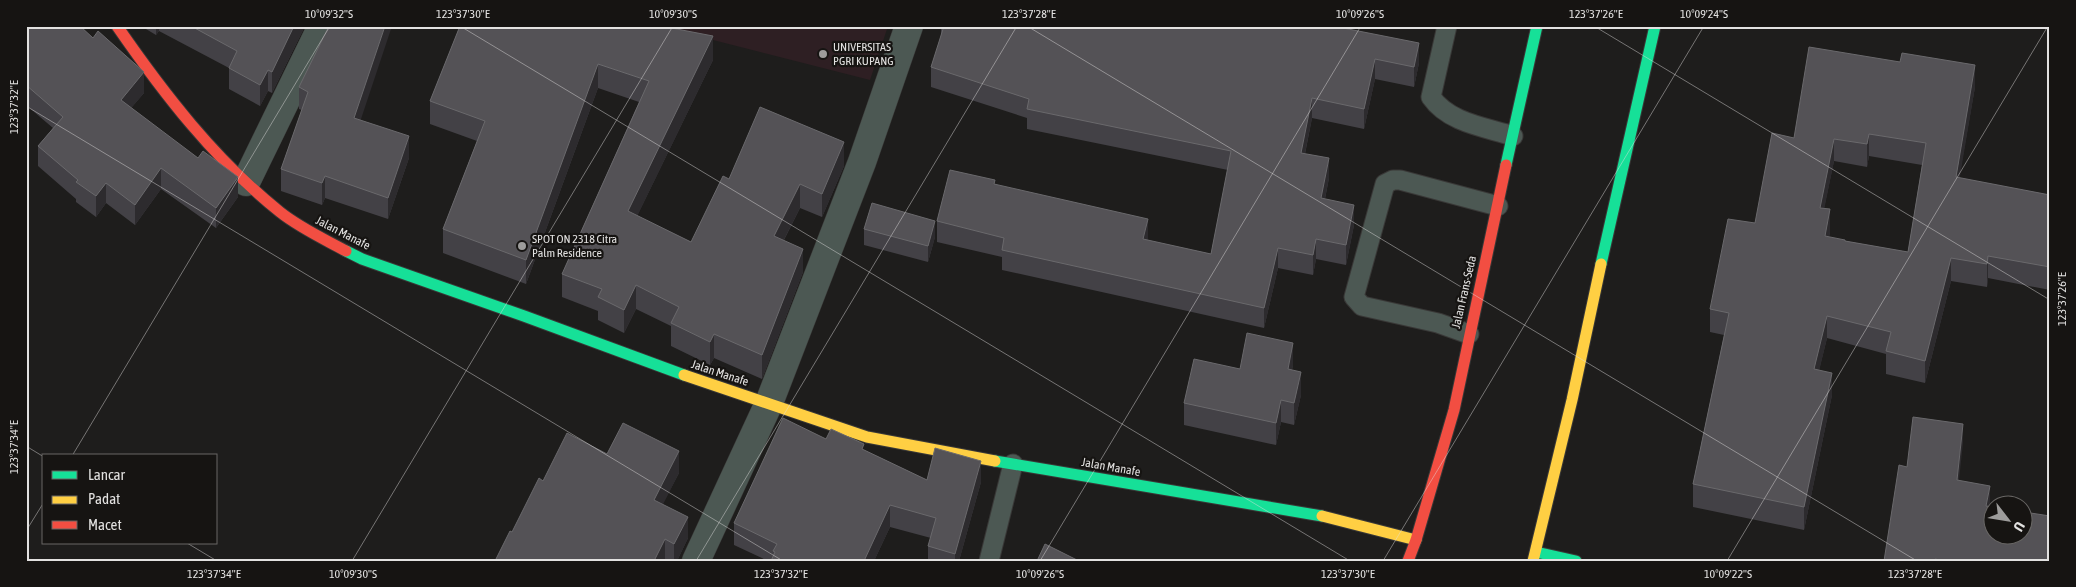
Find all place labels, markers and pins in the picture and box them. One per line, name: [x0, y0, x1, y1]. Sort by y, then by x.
place label: UNIVERSITAS PGRI KUPANG: [833, 40, 894, 68]
marker: UNIVERSITAS PGRI KUPANG: [817, 48, 829, 60]
place label: SPOT ON 2318 Citra Palm Residence: [532, 232, 617, 260]
marker: SPOT ON 2318 Citra Palm Residence: [516, 240, 528, 252]

